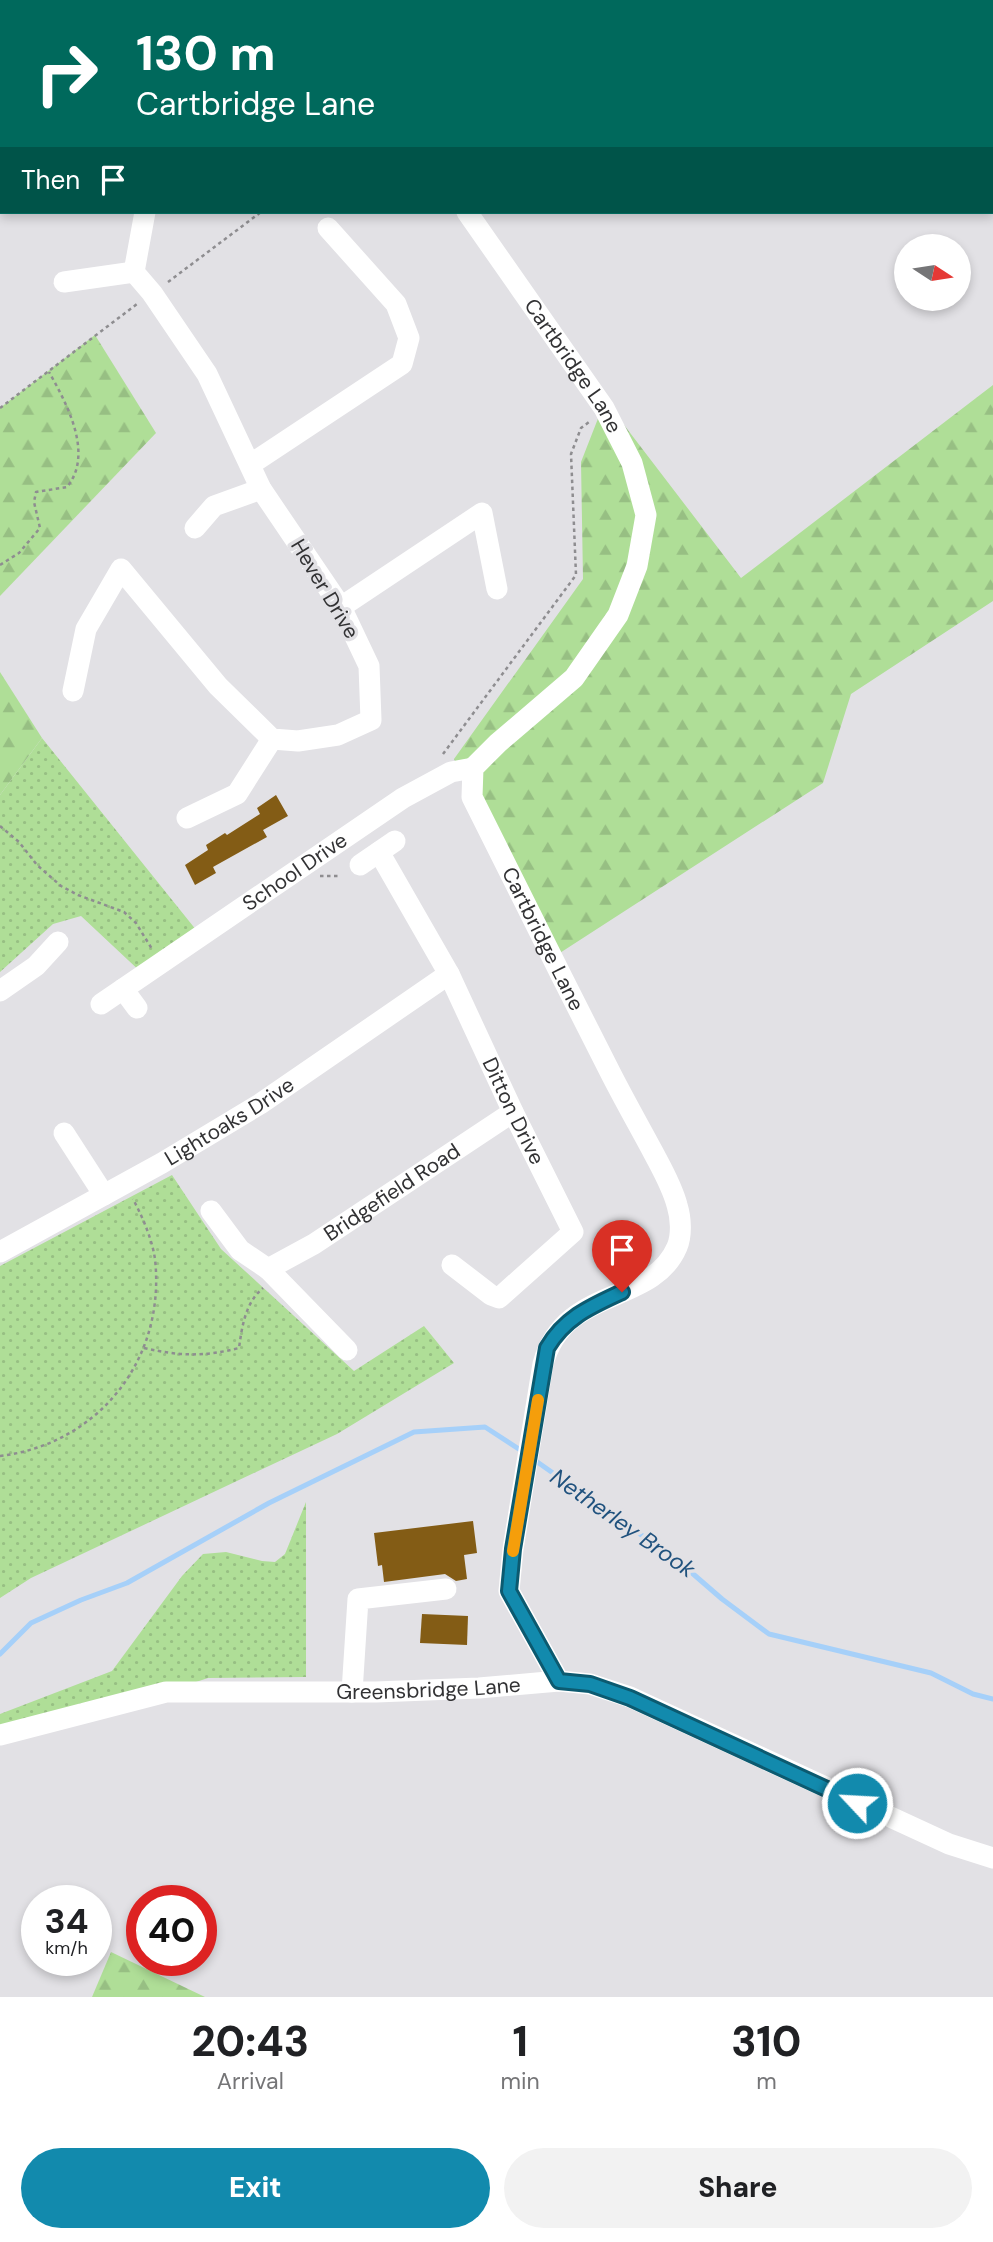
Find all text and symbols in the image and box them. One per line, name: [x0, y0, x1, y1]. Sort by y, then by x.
text: 130 m: [136, 21, 276, 85]
icon: right: [21, 28, 112, 119]
text: Cartbridge Lane: [136, 83, 375, 125]
icon: arrive: [94, 161, 132, 199]
text: Then: [21, 163, 80, 197]
north arrow: [894, 234, 971, 312]
map controls: [894, 234, 971, 311]
street label: Cartbridge Lane: [518, 293, 628, 438]
street label: Hever Drive: [284, 534, 366, 644]
street label: School Drive: [237, 826, 353, 918]
street label: Cartbridge Lane: [495, 862, 591, 1016]
street label: Ditton Drive: [476, 1053, 551, 1169]
street label: Lightoaks Drive: [159, 1071, 300, 1172]
street label: Bridgefield Road: [318, 1137, 466, 1248]
pin: [592, 1220, 652, 1292]
icon: arrive: [603, 1231, 641, 1269]
water label: Netherley Brook: [544, 1462, 702, 1584]
street label: Greensbridge Lane: [336, 1670, 522, 1706]
position arrow: [820, 1766, 894, 1840]
speed limit sign: 40: [126, 1885, 217, 1976]
text: 34: [45, 1898, 88, 1944]
text: km/h: [45, 1936, 88, 1960]
text: 20:43: [191, 2014, 309, 2069]
text: 1: [512, 2014, 528, 2069]
text: 310: [731, 2014, 802, 2069]
text: Arrival: [217, 2066, 284, 2096]
text: min: [501, 2066, 540, 2096]
text: m: [756, 2066, 777, 2096]
button: Exit: [21, 2148, 490, 2228]
button: Share: [504, 2148, 972, 2228]

